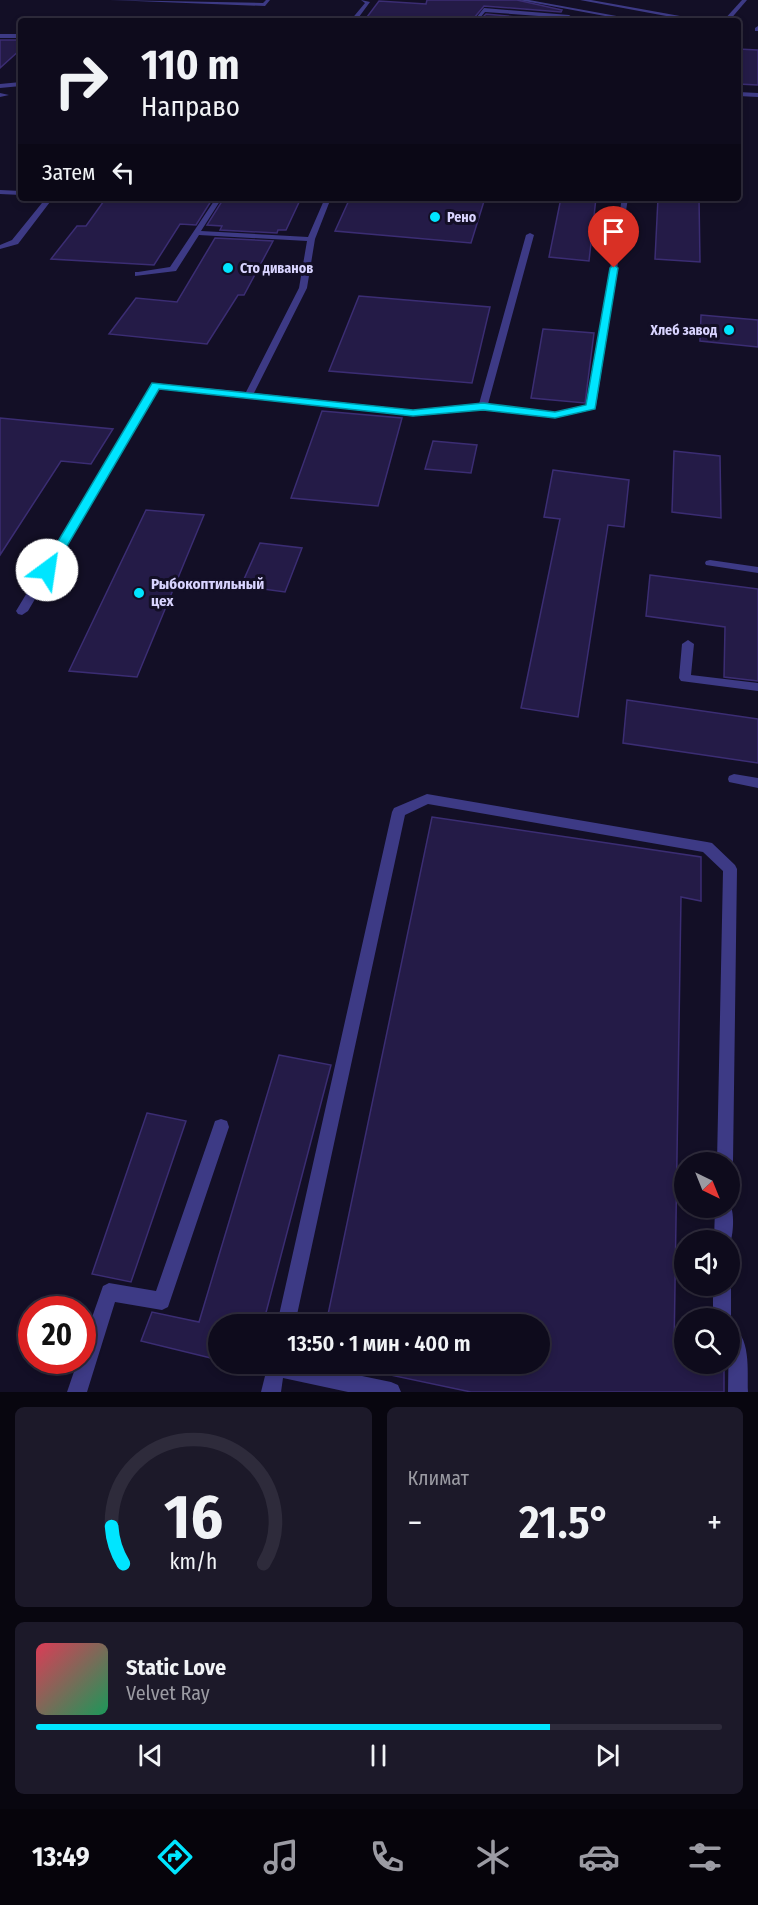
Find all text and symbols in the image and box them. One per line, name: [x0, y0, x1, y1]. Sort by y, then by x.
text: 110 m: [141, 40, 240, 90]
icon: right: [42, 42, 120, 120]
text: Направо: [141, 91, 240, 123]
icon: left: [107, 156, 140, 189]
text: Затем: [42, 159, 95, 186]
pin: [588, 206, 639, 268]
place label: Рено: [447, 209, 477, 226]
marker: Рено: [428, 210, 442, 224]
icon: arrive: [597, 215, 630, 248]
place label: Сто диванов: [240, 260, 313, 277]
marker: Сто диванов: [221, 261, 235, 275]
place label: Хлеб завод: [649, 322, 717, 339]
marker: Хлеб завод: [722, 323, 736, 337]
position arrow: [15, 538, 79, 602]
place label: Рыбокоптильный цех: [151, 575, 264, 610]
marker: Рыбокоптильный цех: [132, 586, 146, 600]
north arrow: [674, 1152, 740, 1218]
map controls: [674, 1152, 740, 1374]
button: sound: [674, 1230, 740, 1296]
speed limit sign: 20: [18, 1296, 96, 1374]
button: search: [674, 1308, 740, 1374]
text: 13:50 · 1 мин · 400 m: [287, 1330, 471, 1357]
text: Климат: [408, 1466, 469, 1490]
text: 16: [164, 1480, 223, 1555]
text: 21.5°: [519, 1496, 610, 1550]
text: −: [408, 1503, 422, 1543]
text: +: [707, 1503, 722, 1543]
text: km/h: [169, 1549, 217, 1575]
text: Static Love: [126, 1654, 226, 1681]
text: Velvet Ray: [126, 1681, 210, 1705]
icon: previous: [134, 1739, 167, 1772]
icon: pause: [362, 1739, 395, 1772]
icon: next: [591, 1739, 624, 1772]
icon: directions: [154, 1836, 196, 1878]
icon: music: [260, 1836, 302, 1878]
icon: phone: [366, 1836, 408, 1878]
icon: climate: [472, 1836, 514, 1878]
icon: car: [578, 1836, 620, 1878]
icon: filters: [684, 1836, 726, 1878]
text: 13:49: [32, 1841, 90, 1873]

